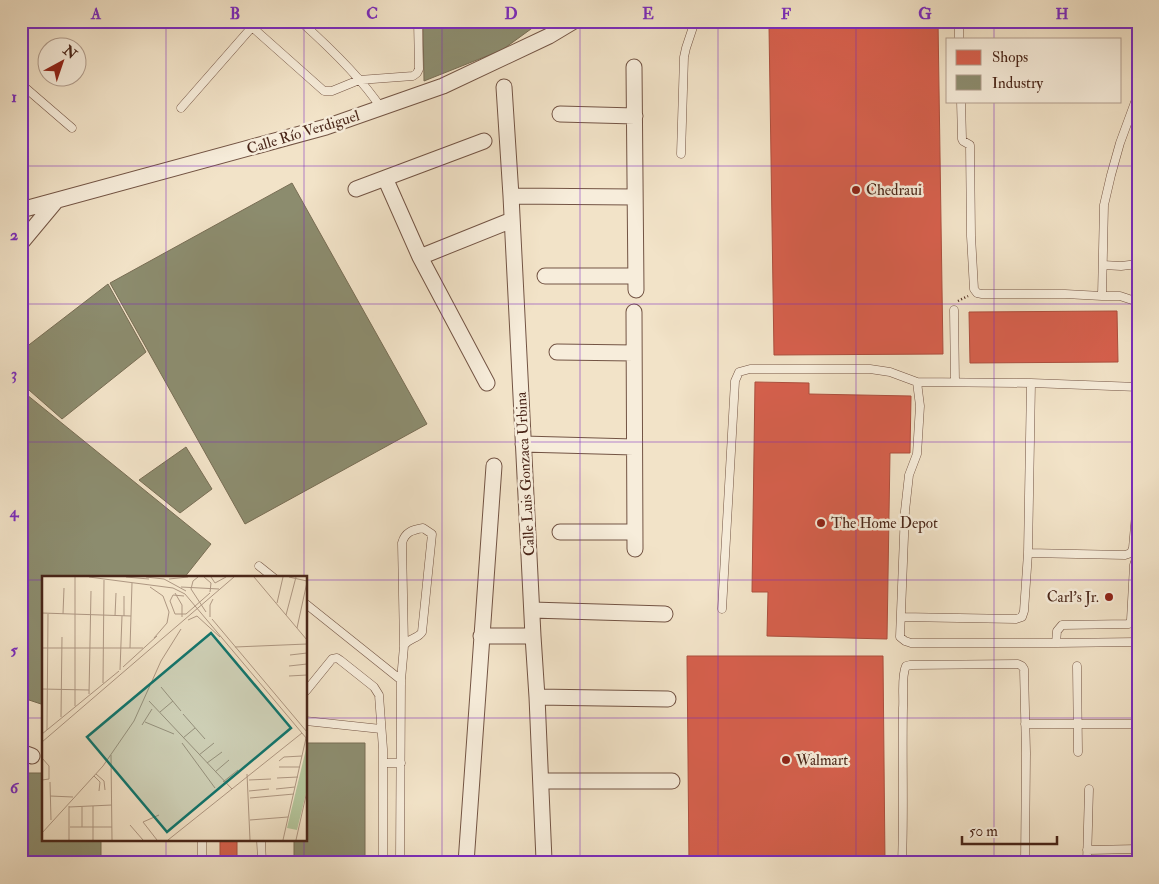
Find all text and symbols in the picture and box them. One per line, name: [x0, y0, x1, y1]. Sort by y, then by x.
text: A: [90, 4, 102, 24]
text: B: [230, 4, 240, 24]
text: C: [366, 4, 378, 24]
text: D: [504, 4, 518, 24]
text: E: [642, 4, 654, 24]
text: F: [781, 4, 791, 24]
text: G: [918, 4, 932, 24]
text: H: [1055, 4, 1069, 24]
north arrow: [38, 38, 88, 88]
legend: [946, 38, 1122, 102]
text: N: [59, 41, 81, 63]
text: Shops: [992, 48, 1028, 68]
text: Industry: [992, 74, 1043, 93]
text: 1: [11, 87, 17, 107]
street label: Calle Río Verdiguel: [244, 106, 362, 159]
place label: Chedraui: [866, 181, 922, 200]
marker: Chedraui: [850, 184, 862, 196]
text: 2: [10, 225, 18, 245]
text: 3: [11, 364, 17, 384]
street label: Calle Luis Gonzaca Urbina: [512, 391, 539, 557]
text: 4: [9, 502, 20, 522]
place label: The Home Depot: [831, 514, 938, 534]
marker: The Home Depot: [815, 517, 827, 529]
inset map: [42, 576, 308, 842]
place label: Carl's Jr.: [1047, 588, 1099, 608]
marker: Carl's Jr.: [1103, 591, 1115, 603]
text: 5: [10, 640, 18, 660]
place label: Walmart: [795, 751, 848, 770]
marker: Walmart: [780, 754, 792, 766]
text: 6: [10, 778, 20, 798]
scale bar: [962, 814, 1056, 846]
text: 50 m: [969, 822, 998, 841]

